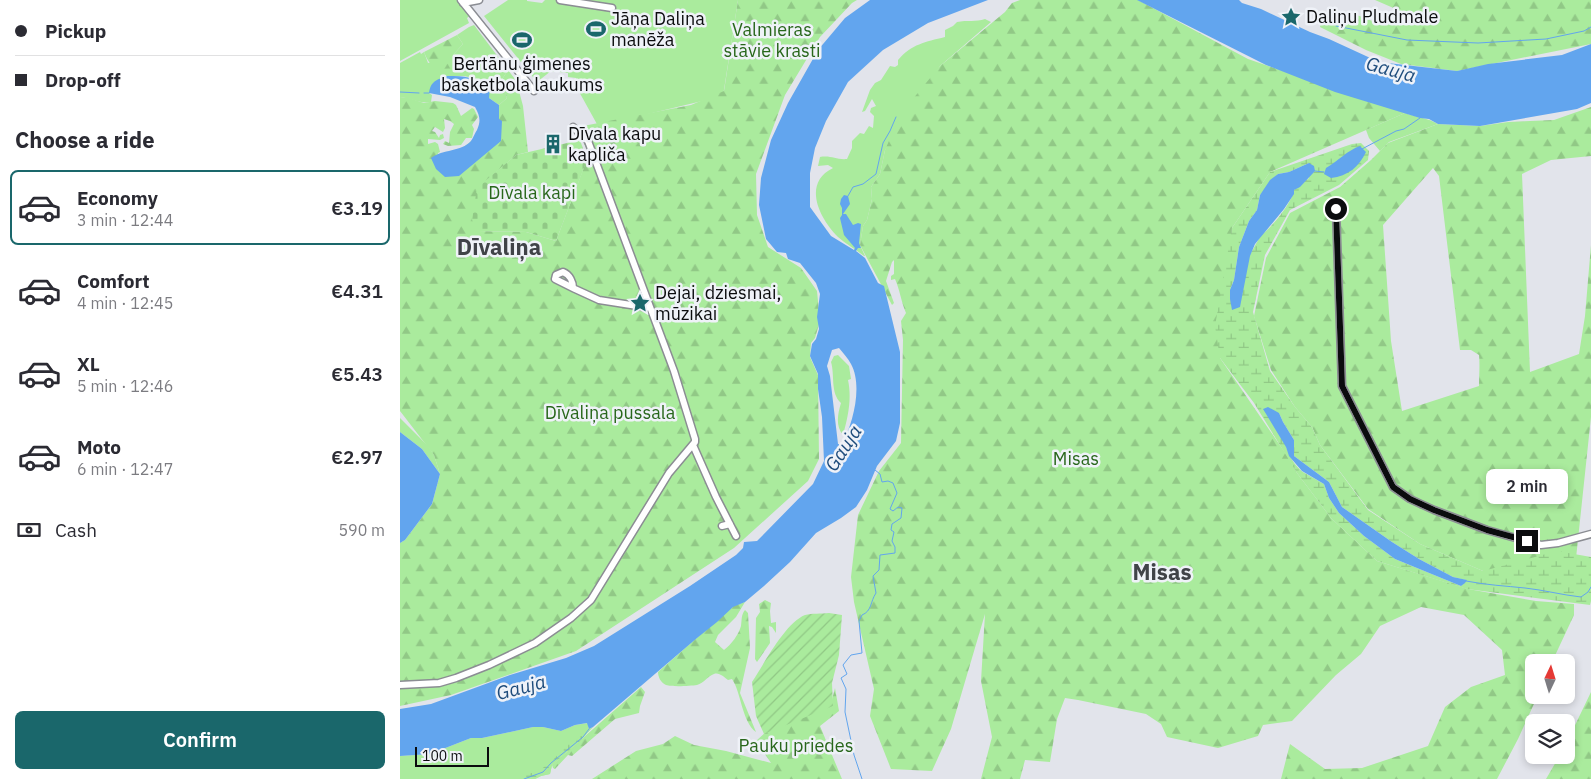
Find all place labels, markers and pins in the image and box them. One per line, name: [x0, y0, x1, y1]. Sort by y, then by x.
place label: Daliņu Pludmale: [1306, 5, 1438, 28]
place icon: Daliņu Pludmale: [1280, 6, 1302, 28]
place label: Jāņa Daliņa manēža: [611, 7, 705, 51]
sports icon: Jāņa Daliņa manēža: [585, 18, 607, 40]
sports icon: Bertānu ģimenes basketbola laukums: [511, 29, 533, 51]
place label: Bertānu ģimenes basketbola laukums: [441, 52, 603, 96]
place label: Dīvala kapu kapliča: [568, 122, 661, 166]
building icon: Dīvala kapu kapliča: [542, 133, 564, 155]
place label: Dejai, dziesmai, mūzikai: [655, 281, 781, 325]
place icon: Dejai, dziesmai, mūzikai: [629, 292, 651, 314]

